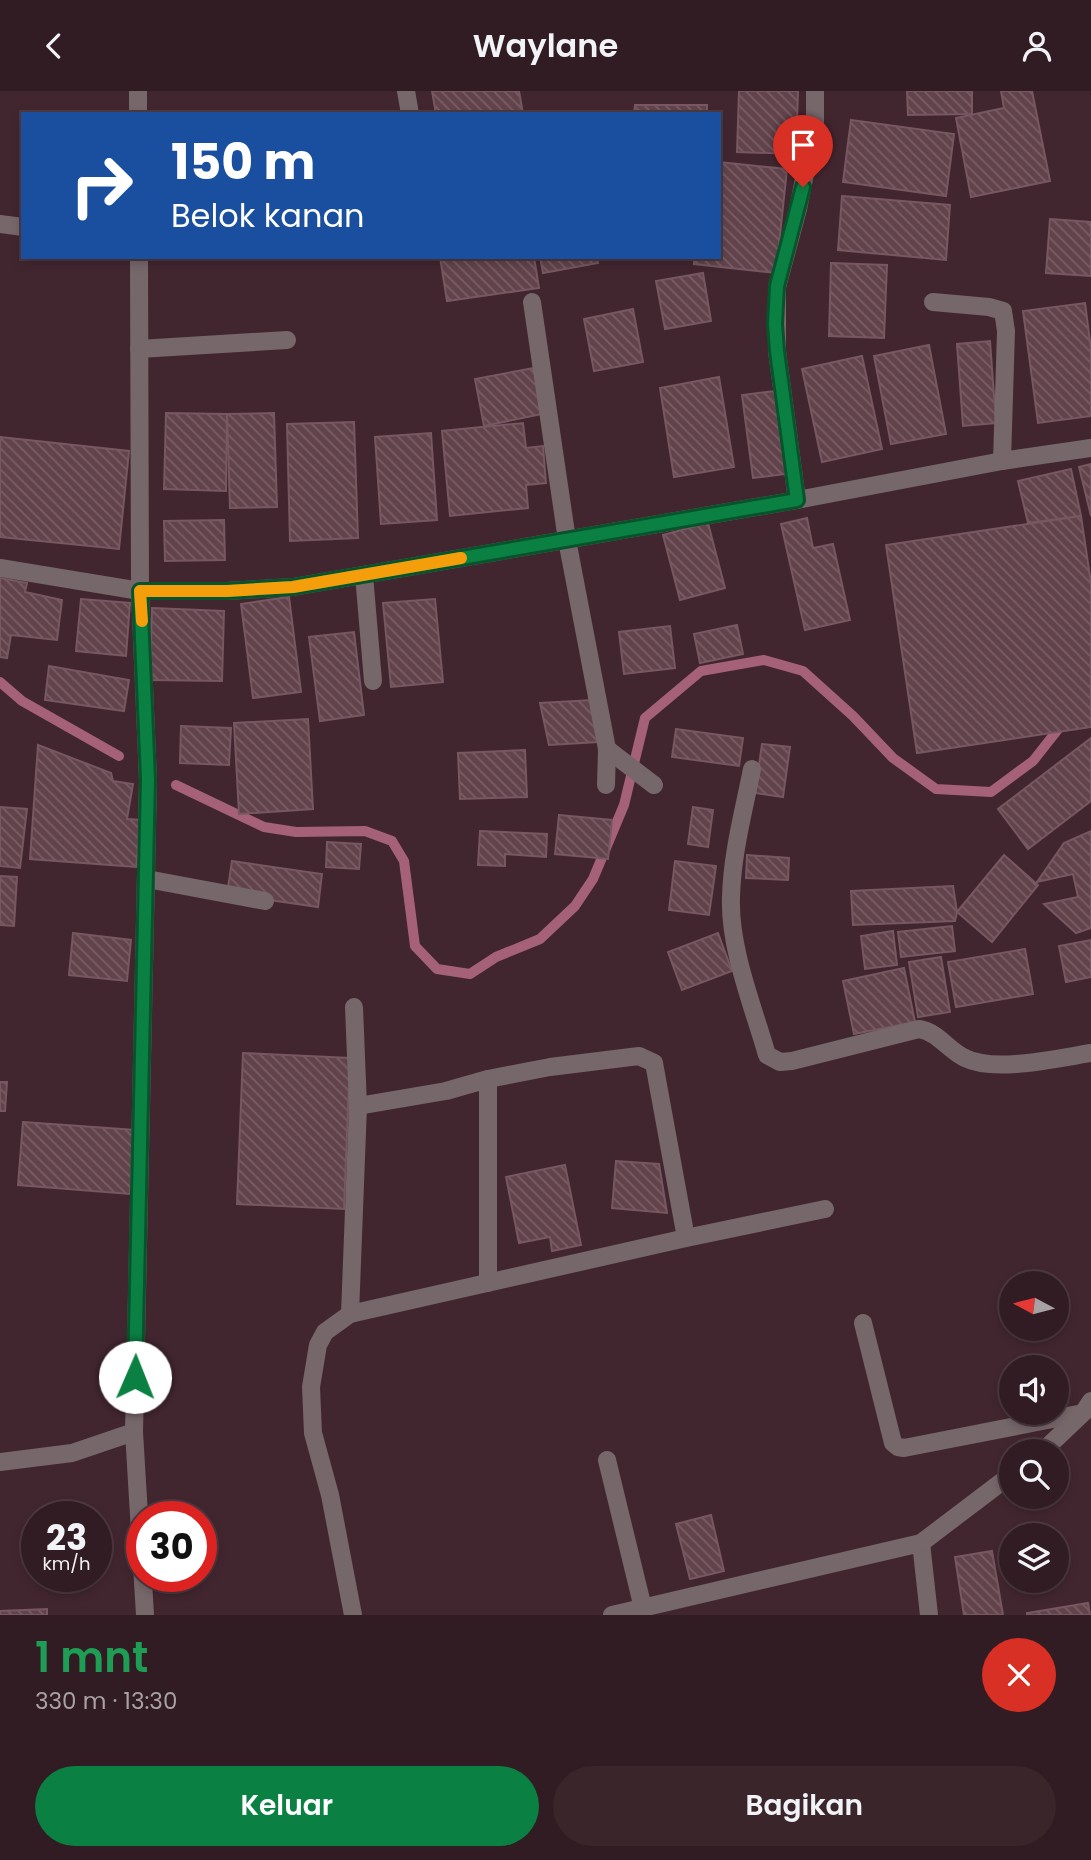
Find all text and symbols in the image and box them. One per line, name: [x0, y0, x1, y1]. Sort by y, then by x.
text: Waylane: [473, 23, 618, 68]
icon: back: [35, 27, 73, 65]
icon: person: [1018, 27, 1056, 65]
pin: [773, 115, 833, 187]
icon: arrive: [784, 126, 822, 164]
text: 150 m: [171, 128, 316, 196]
icon: right: [56, 140, 147, 231]
text: Belok kanan: [171, 193, 365, 238]
north arrow: [999, 1271, 1069, 1341]
map controls: [999, 1271, 1069, 1593]
position arrow: [98, 1340, 172, 1414]
button: sound: [999, 1355, 1069, 1425]
button: search: [999, 1439, 1069, 1509]
speed limit sign: 30: [126, 1501, 217, 1592]
text: 23: [46, 1513, 87, 1562]
button: layers: [999, 1523, 1069, 1593]
text: km/h: [43, 1551, 90, 1576]
text: 1 mnt: [35, 1628, 148, 1687]
button: close: [982, 1638, 1056, 1712]
text: 330 m · 13:30: [35, 1685, 177, 1717]
button: Keluar: [35, 1766, 539, 1846]
button: Bagikan: [553, 1766, 1056, 1846]

